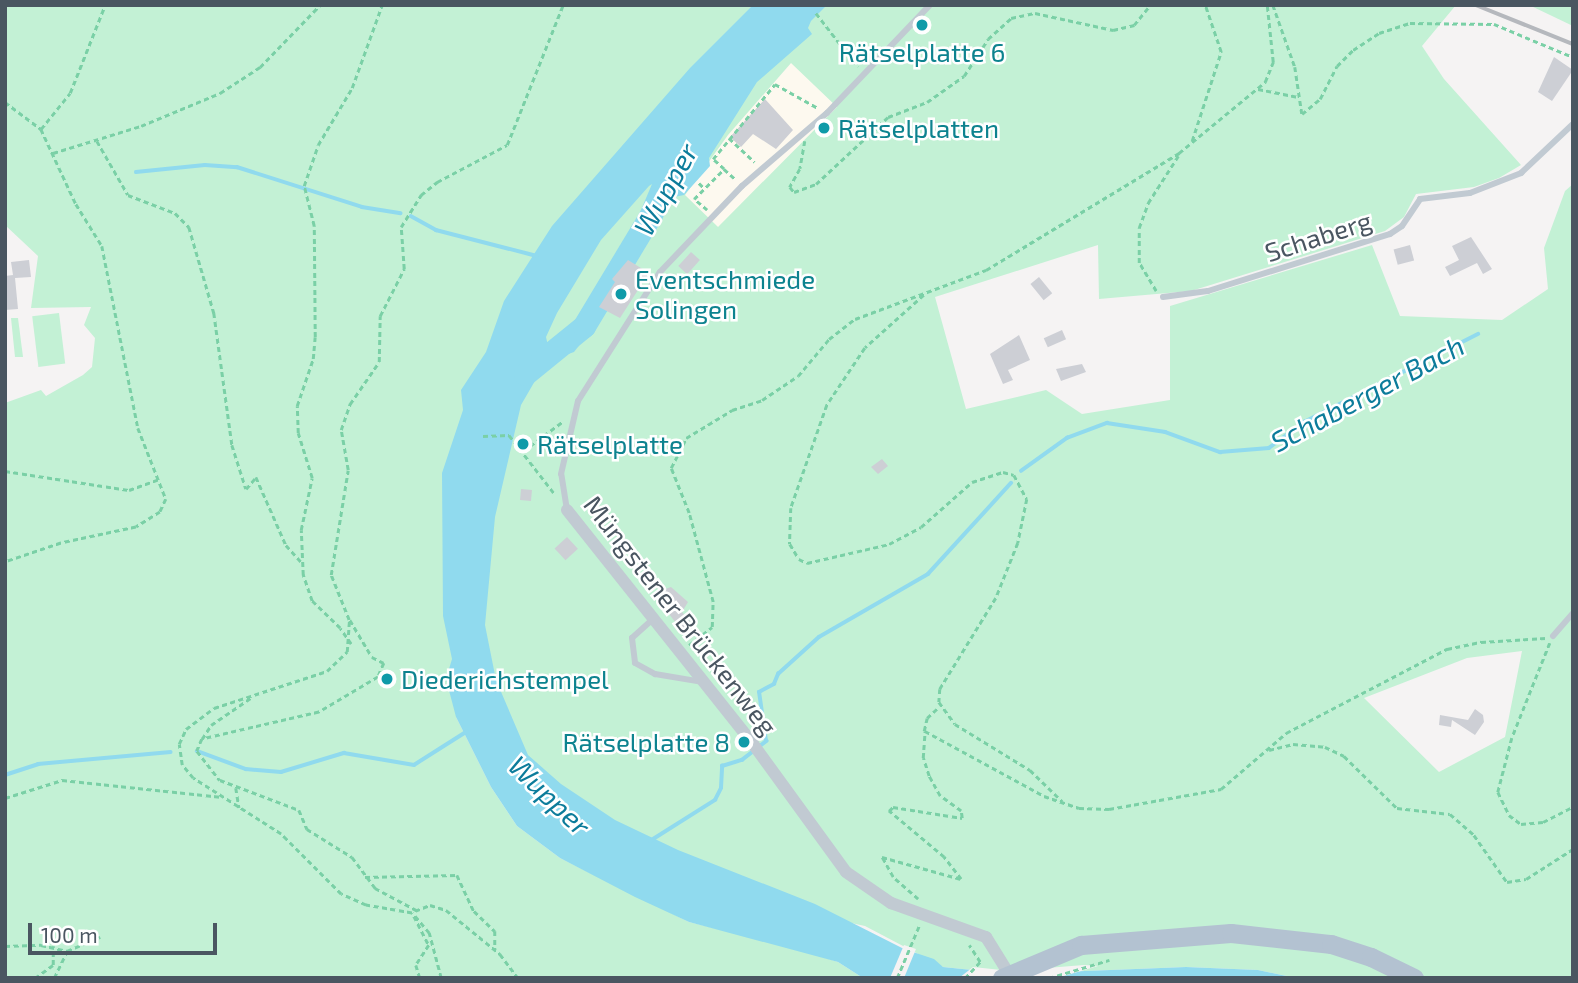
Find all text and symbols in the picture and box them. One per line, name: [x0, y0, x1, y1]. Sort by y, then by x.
marker: Rätselplatte 6: [914, 17, 930, 33]
place label: Rätselplatte 6: [839, 36, 1005, 68]
place label: Rätselplatten: [838, 112, 999, 144]
marker: Rätselplatten: [816, 120, 832, 136]
water label: Wupper: [626, 137, 704, 241]
street label: Schaberg: [1261, 204, 1375, 268]
place label: Eventschmiede Solingen: [635, 263, 815, 324]
marker: Eventschmiede Solingen: [613, 286, 629, 302]
water label: Schaberger Bach: [1264, 328, 1470, 458]
place label: Rätselplatte: [537, 428, 683, 460]
marker: Rätselplatte: [515, 436, 531, 452]
street label: Müngstener Brückenweg: [578, 489, 784, 741]
place label: Diederichstempel: [401, 663, 609, 695]
marker: Diederichstempel: [379, 671, 395, 687]
place label: Rätselplatte 8: [562, 726, 730, 758]
marker: Rätselplatte 8: [736, 734, 752, 750]
water label: Wupper: [502, 748, 598, 842]
scale bar: [32, 909, 220, 953]
text: 100 m: [41, 922, 98, 947]

